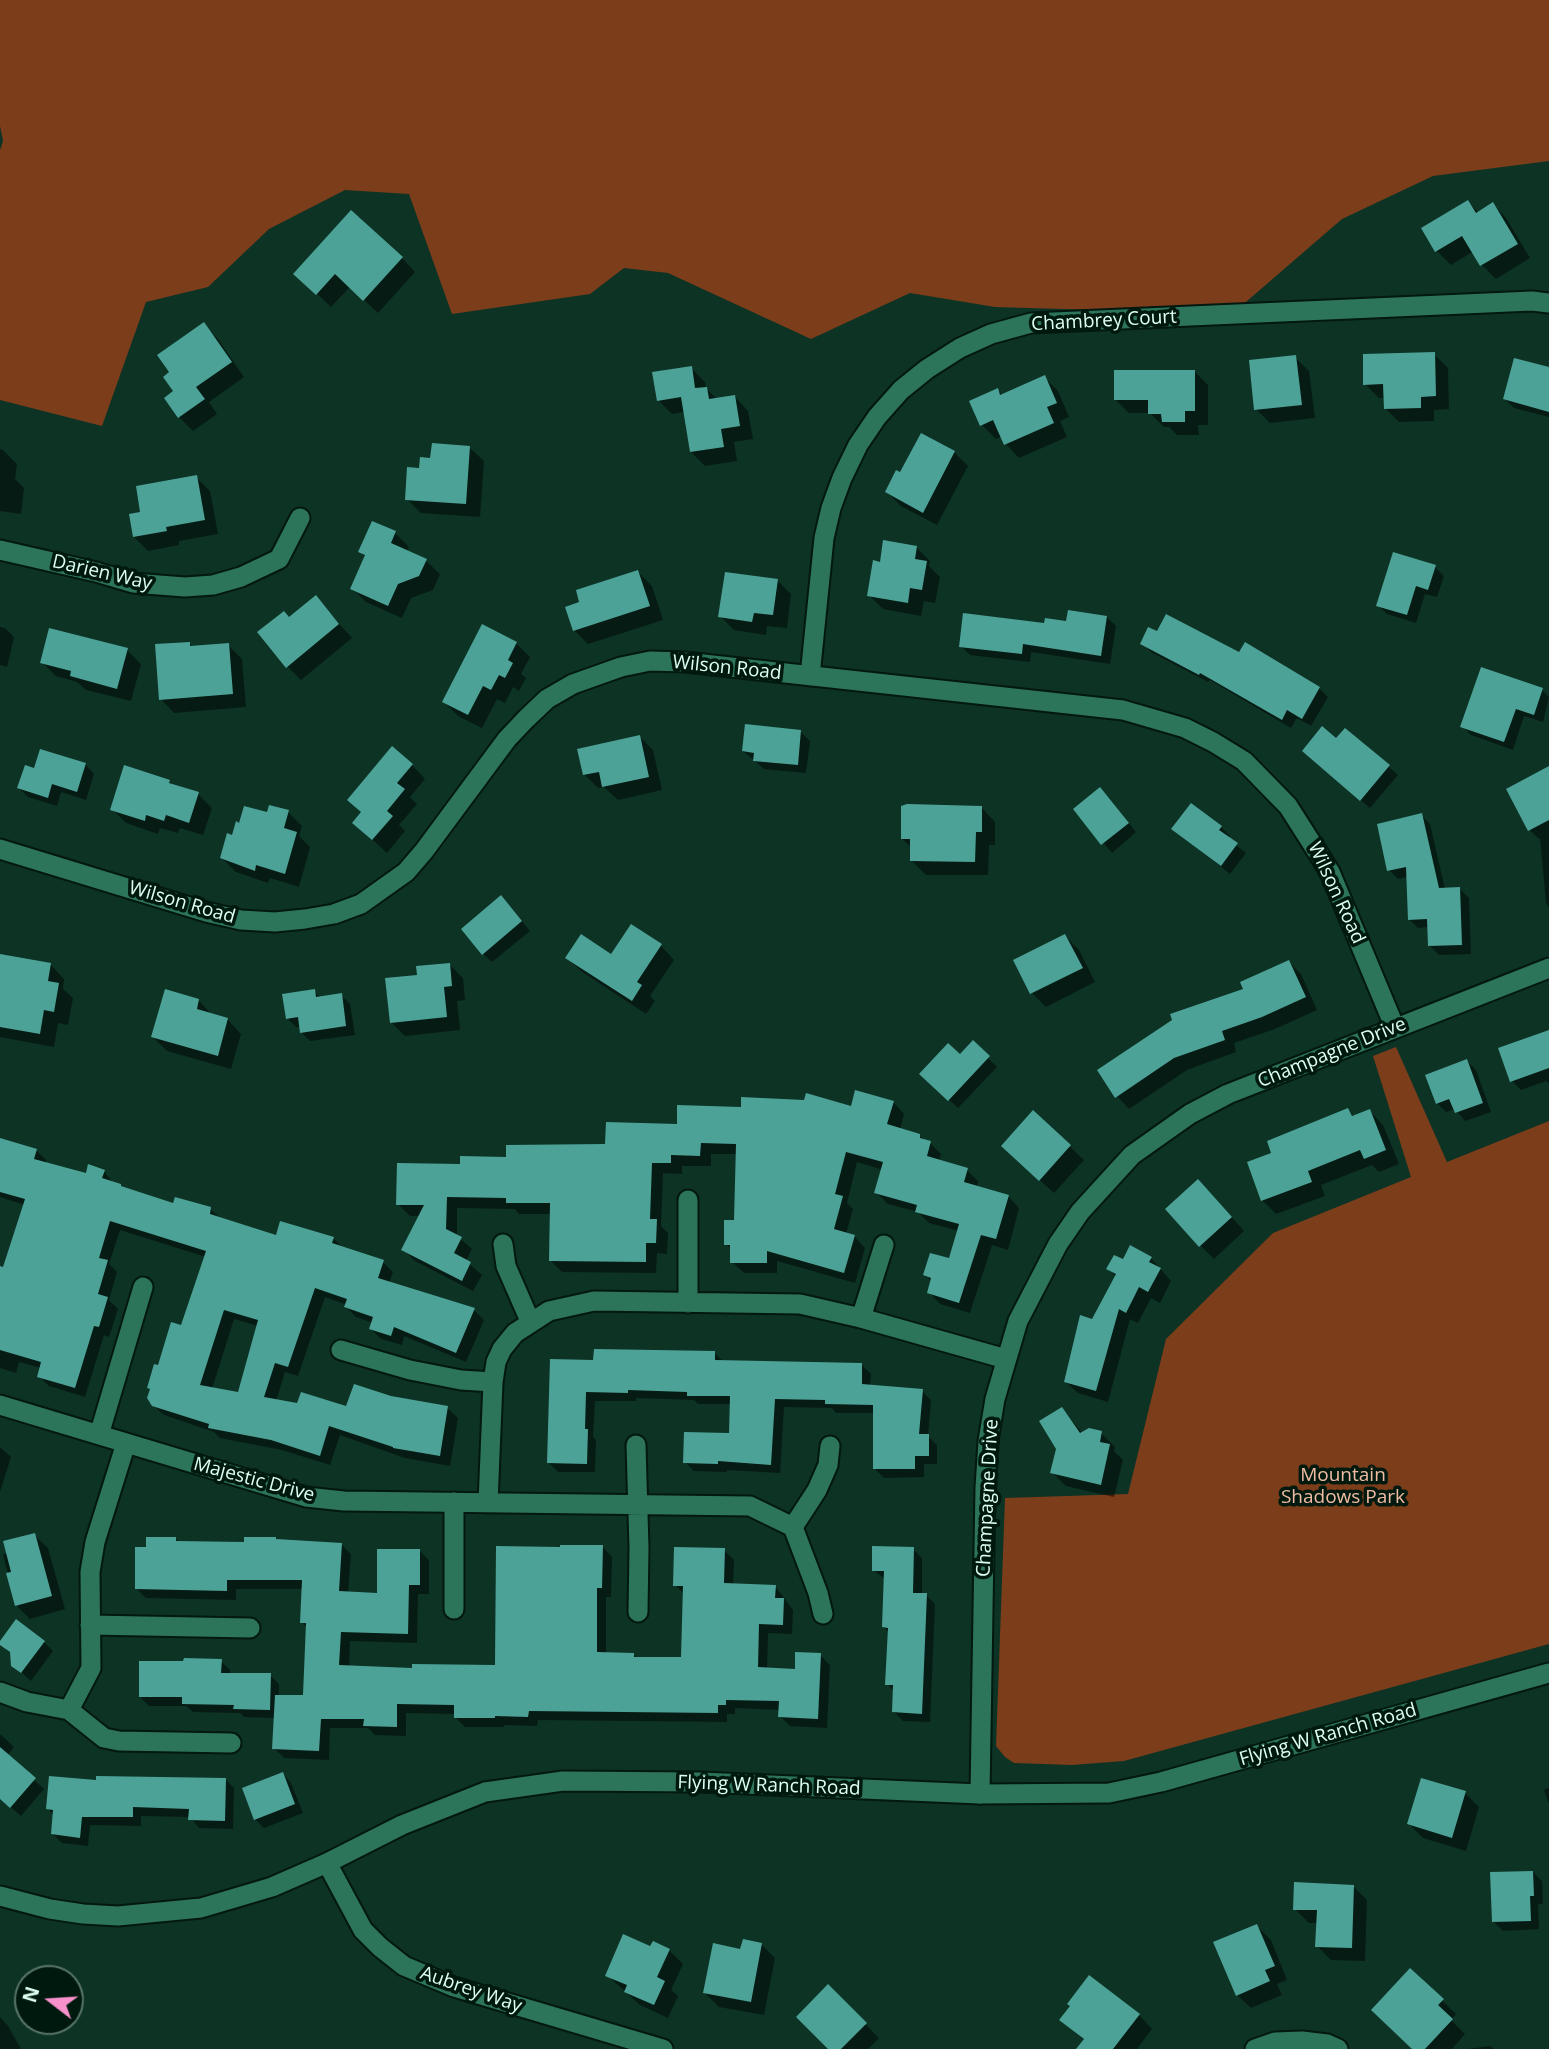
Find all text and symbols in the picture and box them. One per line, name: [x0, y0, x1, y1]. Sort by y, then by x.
street label: Chambrey Court: [1031, 306, 1177, 336]
street label: Darien Way: [50, 550, 154, 596]
street label: Wilson Road: [671, 651, 783, 685]
street label: Wilson Road: [1303, 839, 1369, 947]
street label: Wilson Road: [126, 877, 238, 929]
street label: Champagne Drive: [1254, 1013, 1410, 1093]
street label: Champagne Drive: [972, 1418, 1004, 1578]
street label: Majestic Drive: [191, 1453, 317, 1507]
park label: Mountain Shadows Park: [1281, 1465, 1405, 1509]
street label: Flying W Ranch Road: [1237, 1699, 1419, 1771]
street label: Flying W Ranch Road: [677, 1771, 861, 1801]
street label: Aubrey Way: [417, 1962, 525, 2018]
north arrow: [14, 1965, 84, 2035]
text: N: [16, 1983, 46, 2006]

